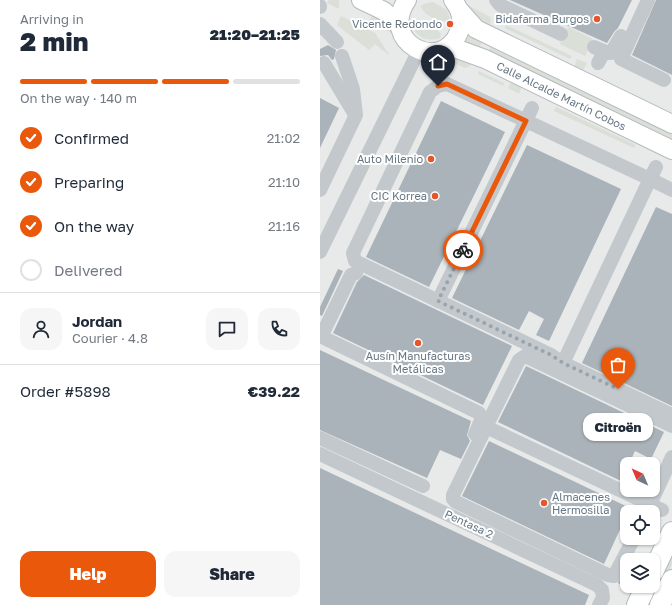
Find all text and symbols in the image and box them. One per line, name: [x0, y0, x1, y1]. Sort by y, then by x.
text: Arriving in: [20, 11, 84, 27]
place label: Bidafarma Burgos: [495, 12, 589, 25]
marker: Bidafarma Burgos: [592, 14, 602, 24]
place label: Vicente Redondo: [352, 17, 442, 30]
marker: Vicente Redondo: [445, 19, 455, 29]
text: 21:20–21:25: [210, 25, 300, 43]
text: 2 min: [20, 26, 88, 57]
pin: [421, 45, 455, 86]
icon: home: [427, 51, 449, 73]
street label: Calle Alcalde Martín Cobos: [495, 59, 628, 133]
text: On the way · 140 m: [20, 90, 137, 106]
icon: check: [20, 127, 42, 149]
text: Confirmed: [54, 129, 129, 147]
text: 21:02: [267, 130, 300, 146]
place label: Auto Milenio: [357, 152, 423, 165]
marker: Auto Milenio: [426, 154, 436, 164]
icon: check: [20, 171, 42, 193]
text: Preparing: [54, 173, 124, 191]
text: 21:10: [268, 174, 300, 190]
place label: CIC Korrea: [371, 189, 427, 202]
marker: CIC Korrea: [430, 191, 440, 201]
icon: check: [20, 215, 42, 237]
text: On the way: [54, 217, 134, 235]
text: 21:16: [268, 218, 300, 234]
courier: [443, 230, 483, 270]
icon: bike: [452, 239, 474, 261]
text: Delivered: [54, 261, 122, 279]
button: person: [20, 308, 62, 350]
button: chat: [206, 308, 248, 350]
button: phone: [258, 308, 300, 350]
text: Jordan: [72, 312, 122, 330]
text: Courier · 4.8: [72, 330, 148, 346]
marker: Ausín Manufacturas Metálicas: [413, 338, 423, 348]
pin: [601, 348, 635, 389]
place label: Ausín Manufacturas Metálicas: [366, 349, 470, 375]
icon: bag: [607, 354, 629, 376]
text: Order #5898: [20, 382, 111, 400]
text: €39.22: [248, 382, 300, 400]
callout: Citroën: [583, 413, 653, 441]
text: Citroën: [595, 419, 641, 435]
north arrow: [620, 457, 660, 497]
map controls: [620, 457, 660, 593]
place label: Almacenes Hermosilla: [552, 490, 610, 516]
marker: Almacenes Hermosilla: [539, 498, 549, 508]
button: locate: [620, 505, 660, 545]
street label: Pentasa 2: [443, 507, 495, 540]
button: Help: [20, 551, 156, 597]
button: Share: [164, 551, 300, 597]
button: layers: [620, 553, 660, 593]

